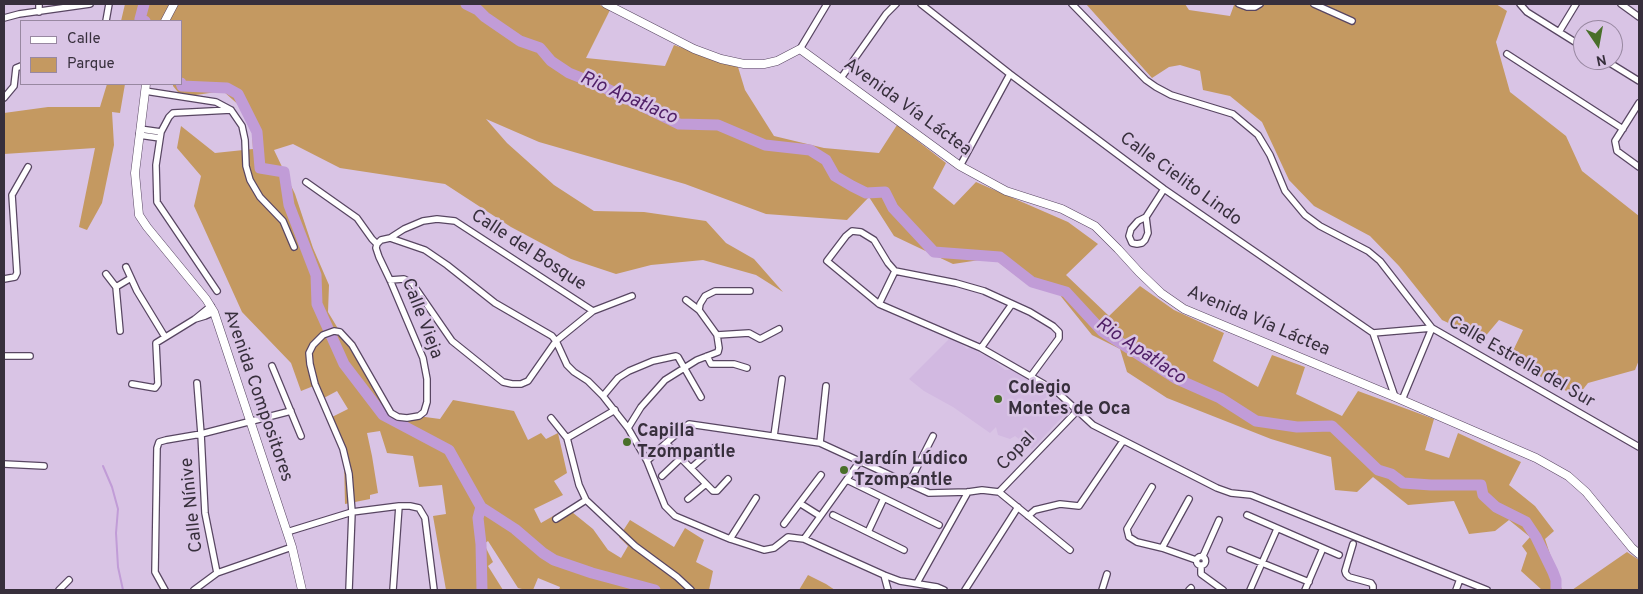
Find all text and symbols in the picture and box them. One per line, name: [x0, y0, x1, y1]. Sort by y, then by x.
legend: [20, 20, 182, 85]
north arrow: [1573, 20, 1623, 70]
text: Calle: [67, 30, 101, 49]
text: N: [1594, 50, 1608, 69]
street label: Avenida Vía Láctea: [839, 54, 975, 162]
text: Parque: [67, 55, 115, 74]
water label: Rio Apatlaco: [576, 67, 680, 131]
street label: Calle Cielito Lindo: [1115, 128, 1245, 232]
street label: Calle del Bosque: [466, 206, 590, 296]
street label: Calle Vieja: [396, 276, 446, 362]
street label: Avenida Vía Láctea: [1183, 282, 1333, 362]
street label: Avenida Compositores: [217, 307, 297, 485]
street label: Calle Estrella del Sur: [1444, 312, 1598, 414]
water label: Rio Apatlaco: [1091, 314, 1189, 390]
place label: Colegio Montes de Oca: [1008, 378, 1131, 420]
marker: Colegio Montes de Oca: [992, 393, 1004, 405]
place label: Capilla Tzompantle: [637, 421, 735, 464]
street label: Copal: [993, 428, 1041, 476]
marker: Capilla Tzompantle: [621, 436, 633, 448]
place label: Jardín Lúdico Tzompantle: [854, 449, 968, 492]
street label: Calle Nínive: [177, 456, 209, 554]
marker: Jardín Lúdico Tzompantle: [838, 464, 850, 476]

